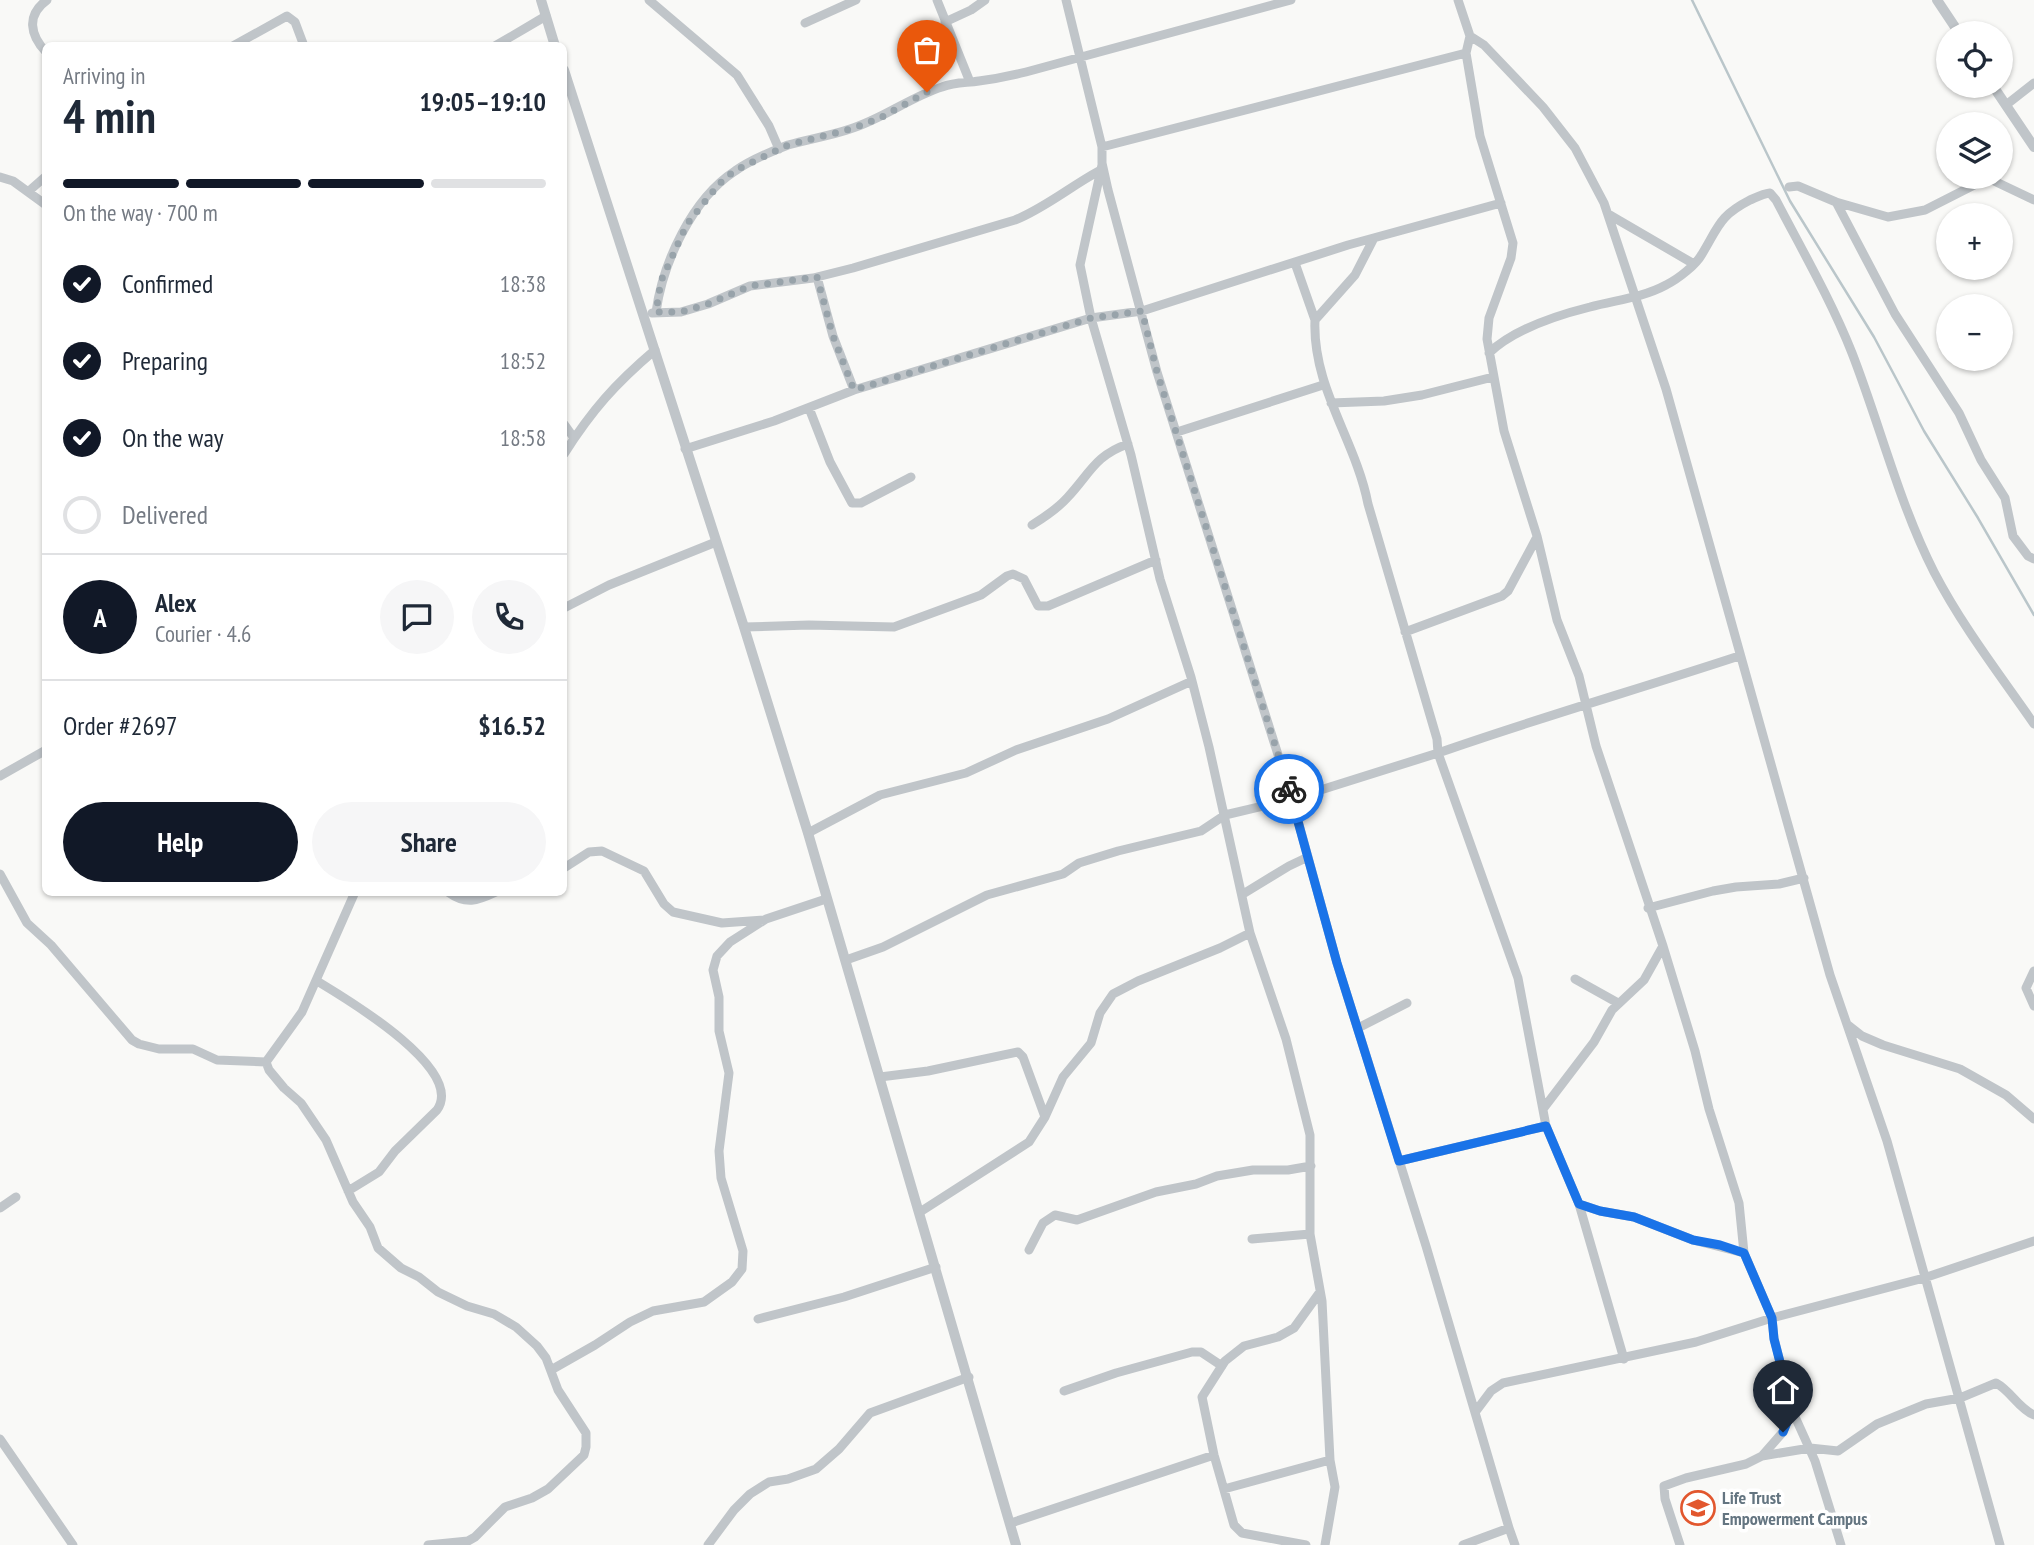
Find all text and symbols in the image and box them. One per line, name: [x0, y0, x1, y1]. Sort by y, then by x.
pin: [897, 20, 957, 92]
map controls: [1936, 21, 2013, 371]
button: locate: [1936, 21, 2013, 98]
icon: bag: [908, 31, 946, 69]
text: Arriving in: [63, 61, 145, 90]
text: 19:05–19:10: [419, 85, 546, 118]
text: 4 min: [63, 86, 156, 146]
button: layers: [1936, 112, 2013, 189]
text: On the way · 700 m: [63, 198, 218, 227]
button: +: [1936, 203, 2013, 280]
icon: check: [63, 265, 101, 303]
text: Confirmed: [122, 267, 213, 300]
text: 18:38: [500, 269, 546, 298]
button: −: [1936, 294, 2013, 371]
icon: check: [63, 342, 101, 380]
text: Preparing: [122, 344, 208, 377]
text: 18:52: [500, 346, 546, 375]
icon: check: [63, 419, 101, 457]
text: On the way: [122, 421, 224, 454]
text: 18:58: [500, 423, 546, 452]
text: Delivered: [122, 498, 208, 531]
button: chat: [380, 580, 454, 654]
button: phone: [472, 580, 546, 654]
text: Alex: [155, 586, 196, 619]
text: A: [93, 601, 107, 634]
text: Courier · 4.6: [155, 619, 251, 648]
text: Order #2697: [63, 709, 178, 742]
text: $16.52: [478, 709, 546, 742]
courier: [1254, 754, 1324, 824]
icon: bike: [1270, 770, 1308, 808]
button: Help: [63, 802, 298, 882]
button: Share: [312, 802, 546, 882]
pin: [1753, 1360, 1813, 1432]
icon: home: [1764, 1371, 1802, 1409]
place label: Life Trust Empowerment Campus: [1722, 1486, 1867, 1530]
school or university icon: Life Trust Empowerment Campus: [1679, 1489, 1717, 1527]

